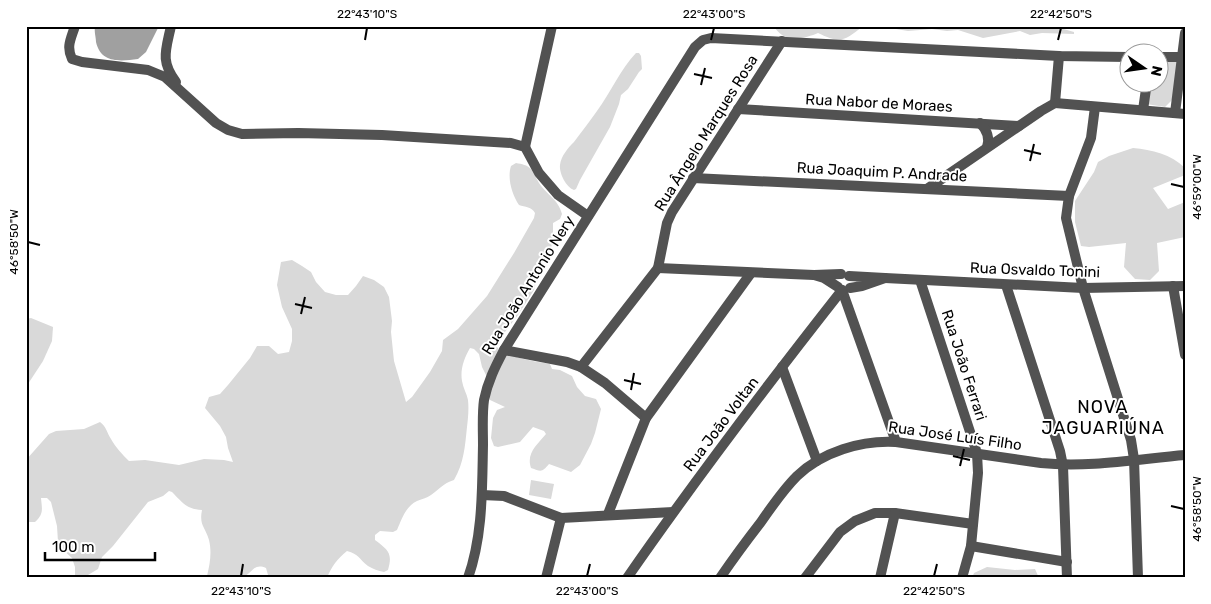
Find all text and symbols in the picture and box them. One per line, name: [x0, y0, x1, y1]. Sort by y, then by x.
text: 22°43'10"S: [337, 7, 397, 21]
text: 22°43'00"S: [683, 7, 745, 21]
text: 22°42'50"S: [1030, 7, 1092, 21]
north arrow: [1118, 42, 1168, 92]
street label: Rua Ângelo Marques Rosa: [651, 52, 761, 214]
text: N: [1147, 64, 1166, 78]
street label: Rua Nabor de Moraes: [805, 90, 953, 116]
text: 46°59'00"W: [1190, 154, 1204, 220]
street label: Rua Joaquim P. Andrade: [796, 159, 968, 185]
text: 46°58'50"W: [7, 209, 21, 275]
street label: Rua João Antonio Nery: [478, 212, 578, 358]
street label: Rua Osvaldo Tonini: [970, 259, 1100, 281]
street label: Rua João Ferrari: [938, 307, 990, 423]
street label: Rua João Voltan: [680, 373, 762, 475]
district label: NOVA JAGUARIÚNA: [1041, 396, 1165, 439]
street label: Rua José Luís Filho: [887, 418, 1023, 454]
text: 46°58'50"W: [1190, 476, 1204, 542]
scale bar: [45, 529, 155, 561]
text: 100 m: [52, 538, 94, 556]
text: 22°43'10"S: [211, 584, 271, 598]
text: 22°43'00"S: [556, 584, 618, 598]
text: 22°42'50"S: [903, 584, 965, 598]

